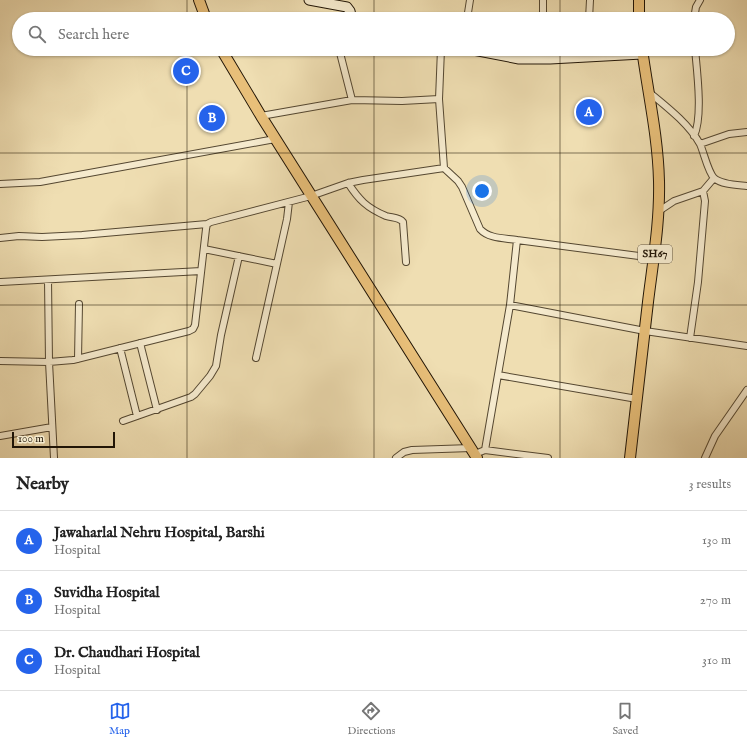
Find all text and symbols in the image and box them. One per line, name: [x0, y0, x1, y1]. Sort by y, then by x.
search box: [12, 12, 735, 56]
icon: search: [26, 23, 48, 45]
text: Search here: [58, 25, 129, 44]
pin: C: [173, 56, 199, 86]
pin: A: [576, 97, 602, 127]
pin: B: [199, 103, 225, 133]
your location: [472, 181, 492, 201]
road number: SH67: [638, 245, 672, 263]
scale bar: [12, 430, 115, 449]
text: 100 m: [18, 432, 44, 446]
text: Nearby: [16, 474, 69, 495]
text: 3 results: [689, 476, 731, 493]
text: Jawaharlal Nehru Hospital, Barshi: [54, 523, 265, 542]
text: A: [25, 532, 33, 549]
text: 130 m: [702, 532, 731, 549]
text: Hospital: [54, 542, 101, 559]
text: Suvidha Hospital: [54, 583, 160, 602]
text: B: [25, 592, 33, 609]
text: 270 m: [700, 592, 731, 609]
text: Hospital: [54, 602, 101, 619]
text: Dr. Chaudhari Hospital: [54, 643, 200, 662]
text: C: [24, 652, 34, 669]
text: 310 m: [702, 652, 731, 669]
text: Hospital: [54, 662, 101, 679]
tab: Map: [109, 700, 131, 738]
tab: Directions: [348, 700, 395, 738]
tab: Saved: [612, 700, 638, 738]

